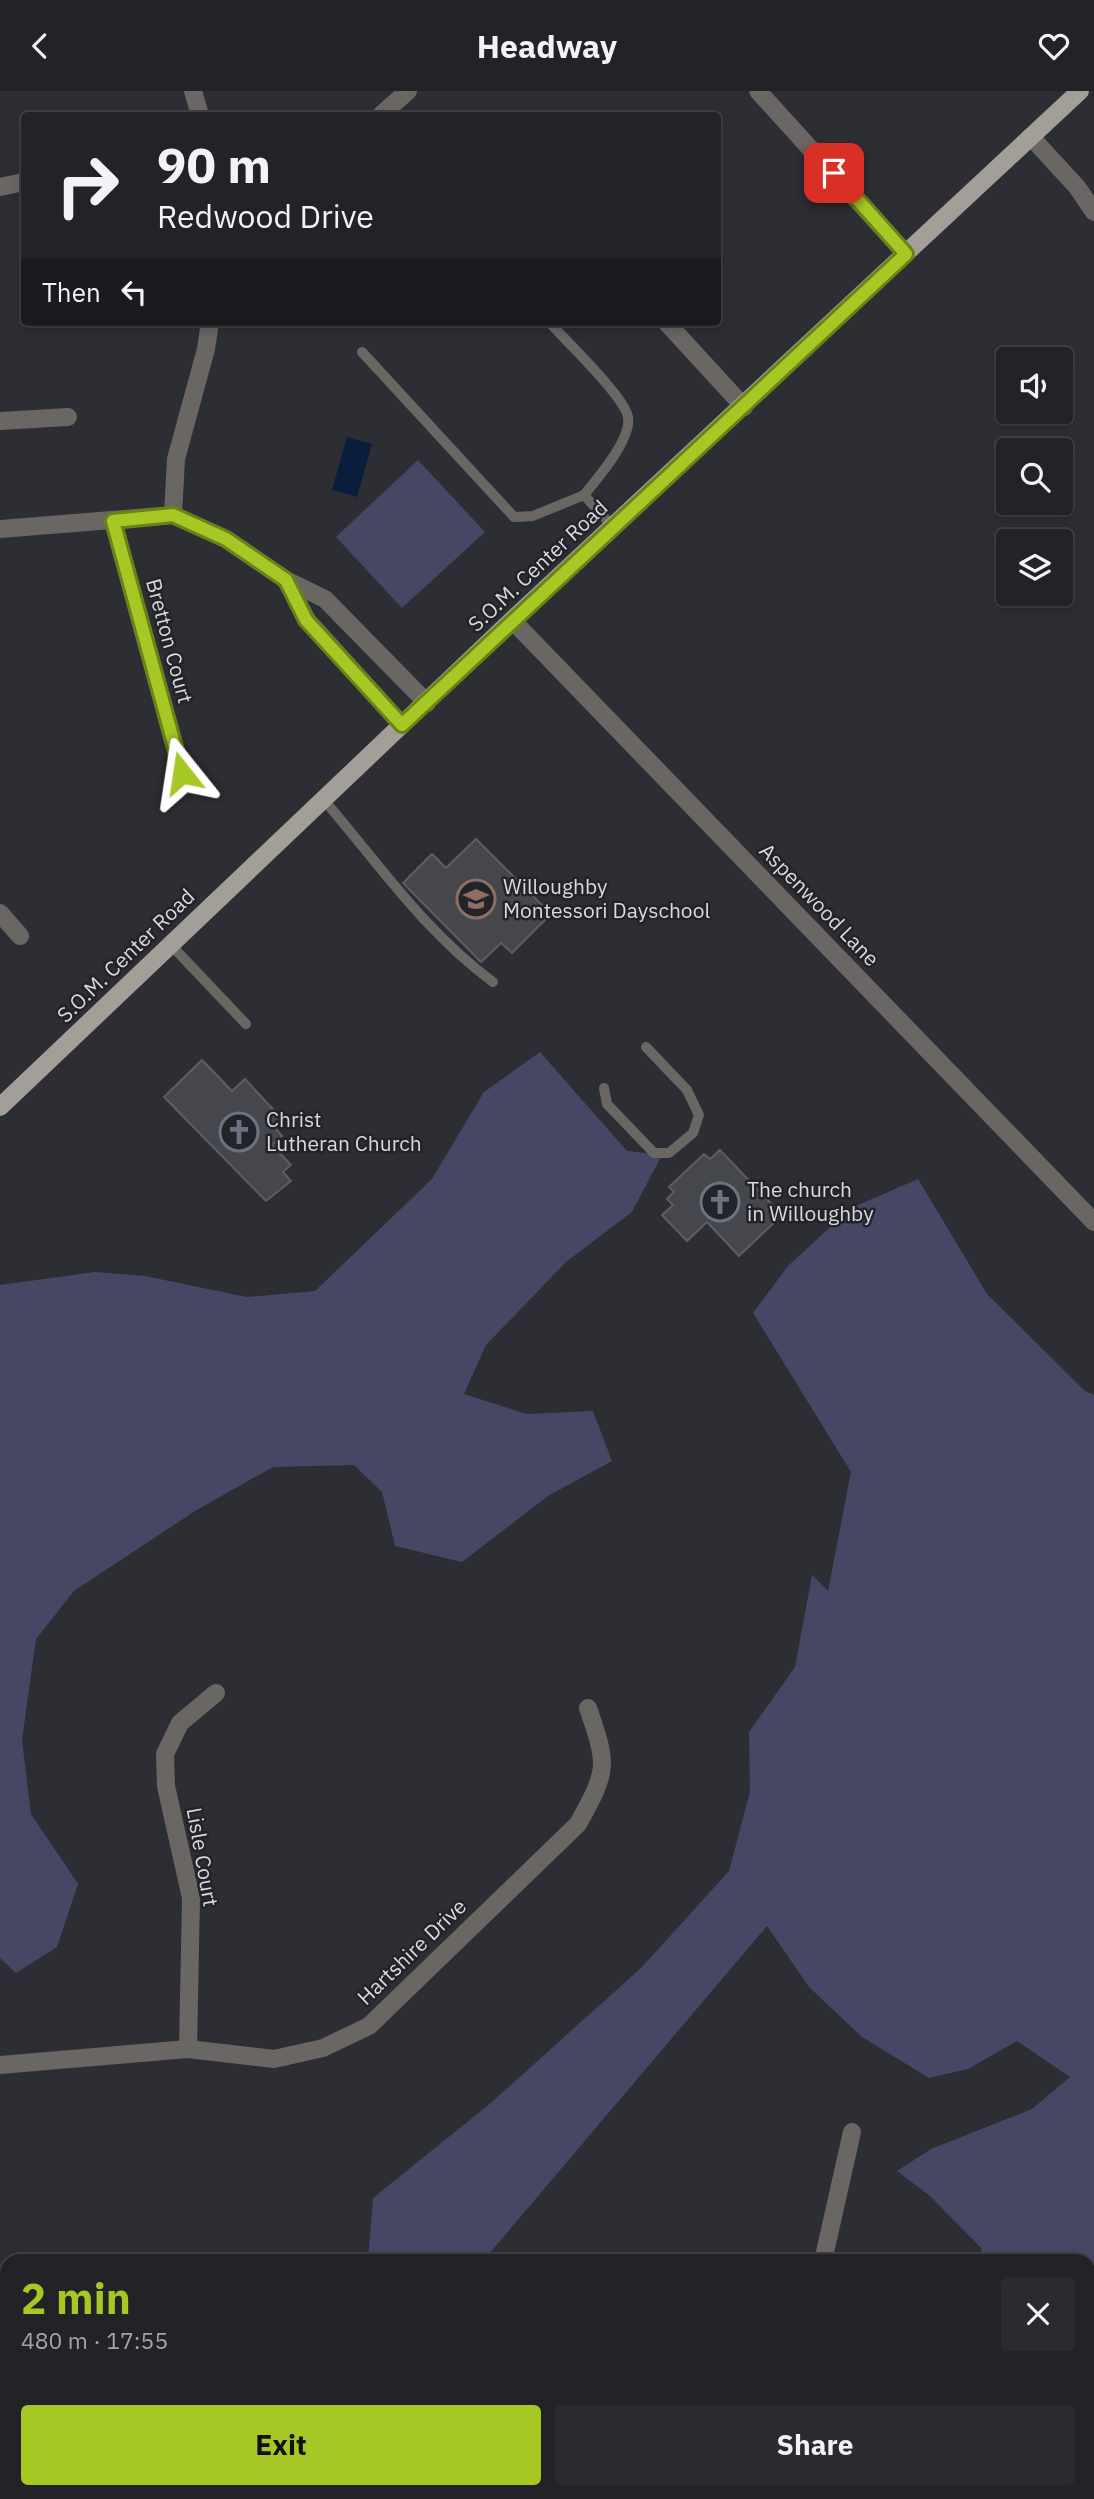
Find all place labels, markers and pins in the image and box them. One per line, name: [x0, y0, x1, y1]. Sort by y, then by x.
pin: [804, 143, 864, 203]
place label: Willoughby Montessori Dayschool: [503, 872, 710, 924]
school or university icon: Willoughby Montessori Dayschool: [455, 878, 497, 920]
place label: Christ Lutheran Church: [266, 1105, 422, 1157]
church icon: Christ Lutheran Church: [218, 1111, 260, 1153]
place label: The church in Willoughby: [747, 1175, 874, 1227]
church icon: The church in Willoughby: [699, 1181, 741, 1223]

